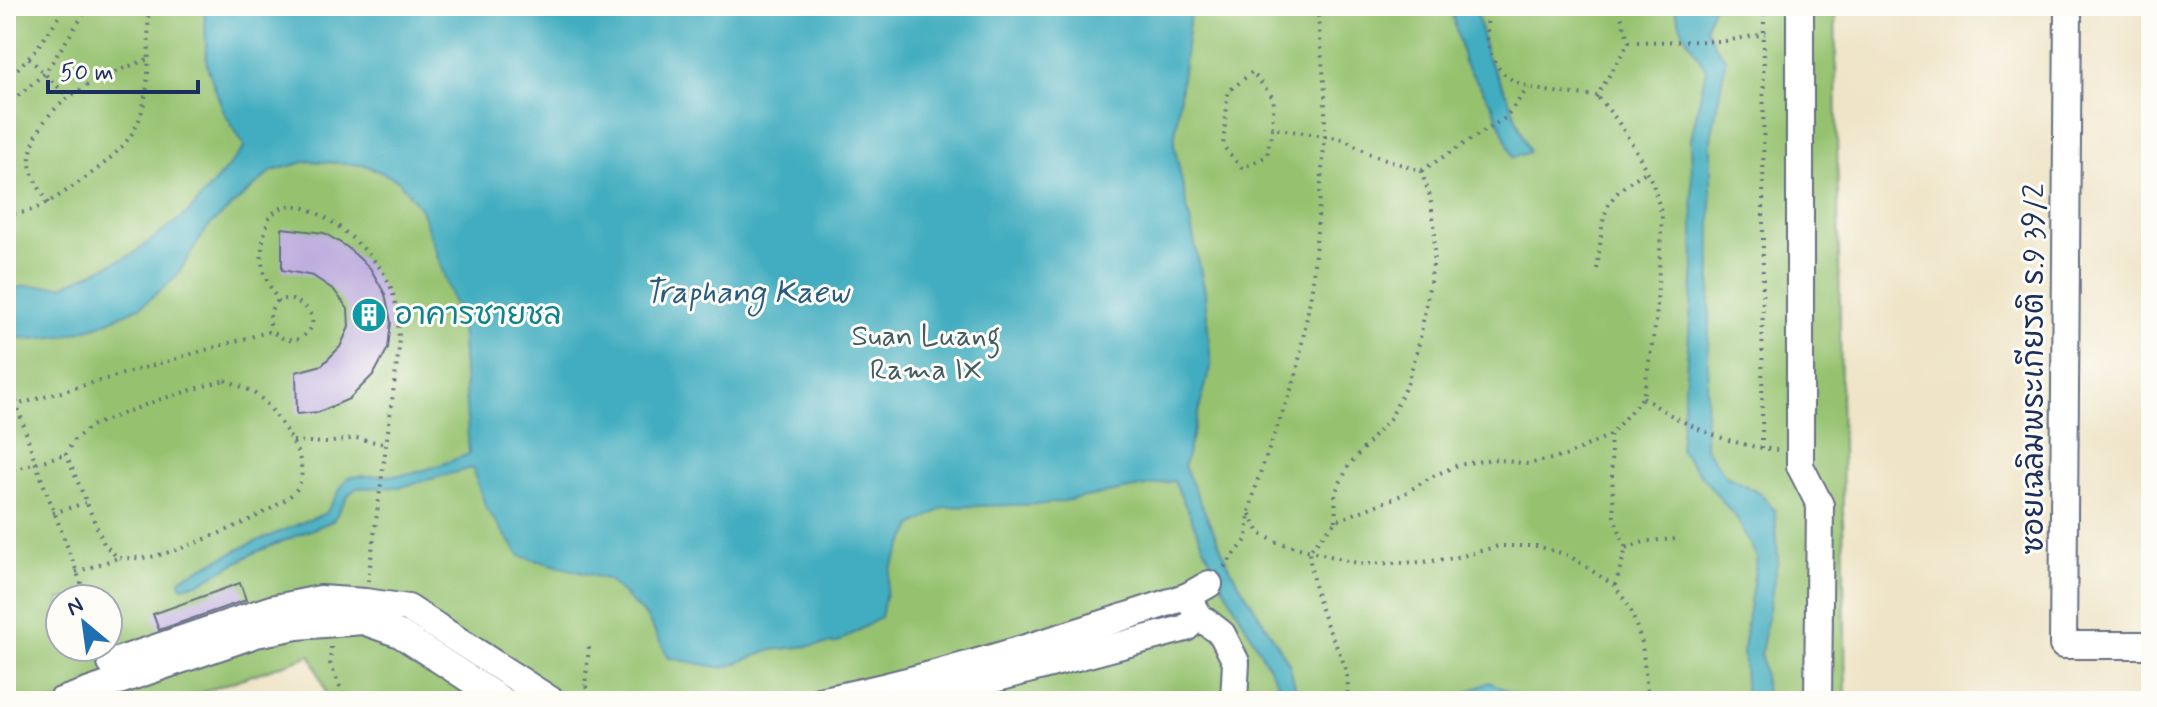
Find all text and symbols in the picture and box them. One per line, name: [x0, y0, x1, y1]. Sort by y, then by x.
scale bar: [48, 44, 198, 94]
text: 50 m: [60, 58, 114, 89]
street label: ซอยเฉลิมพระเกียรติ ร.9 39/2: [2014, 183, 2054, 555]
water label: Traphang Kaew: [644, 272, 851, 317]
building icon: อาคารชายชล: [350, 296, 388, 334]
place label: อาคารชายชล: [395, 296, 562, 335]
park label: Suan Luang Rama IX: [851, 317, 1001, 390]
north arrow: [44, 583, 124, 663]
text: N: [62, 591, 88, 623]

